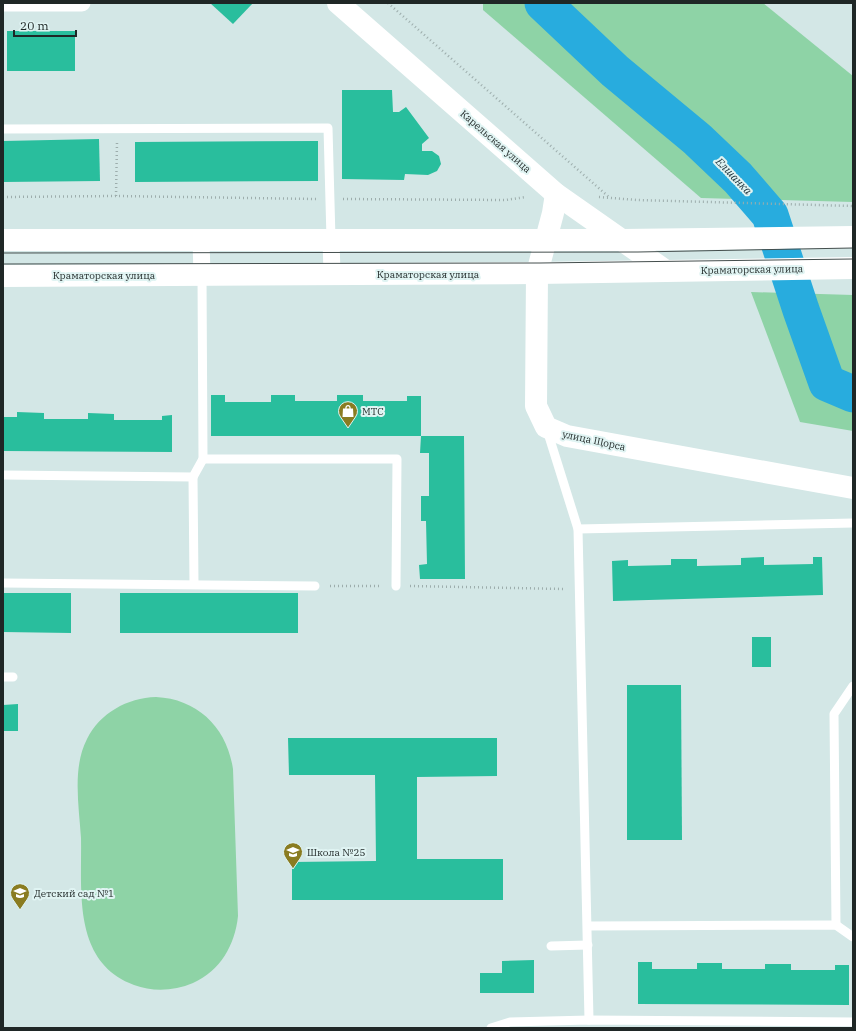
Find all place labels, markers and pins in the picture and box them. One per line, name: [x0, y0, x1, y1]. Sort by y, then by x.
shop icon: МТС: [337, 400, 359, 428]
place label: МТС: [362, 405, 384, 418]
school or university icon: Школа №25: [282, 841, 304, 869]
place label: Школа №25: [307, 846, 365, 859]
school or university icon: Детский сад №1: [9, 882, 31, 910]
place label: Детский сад №1: [34, 887, 114, 900]

